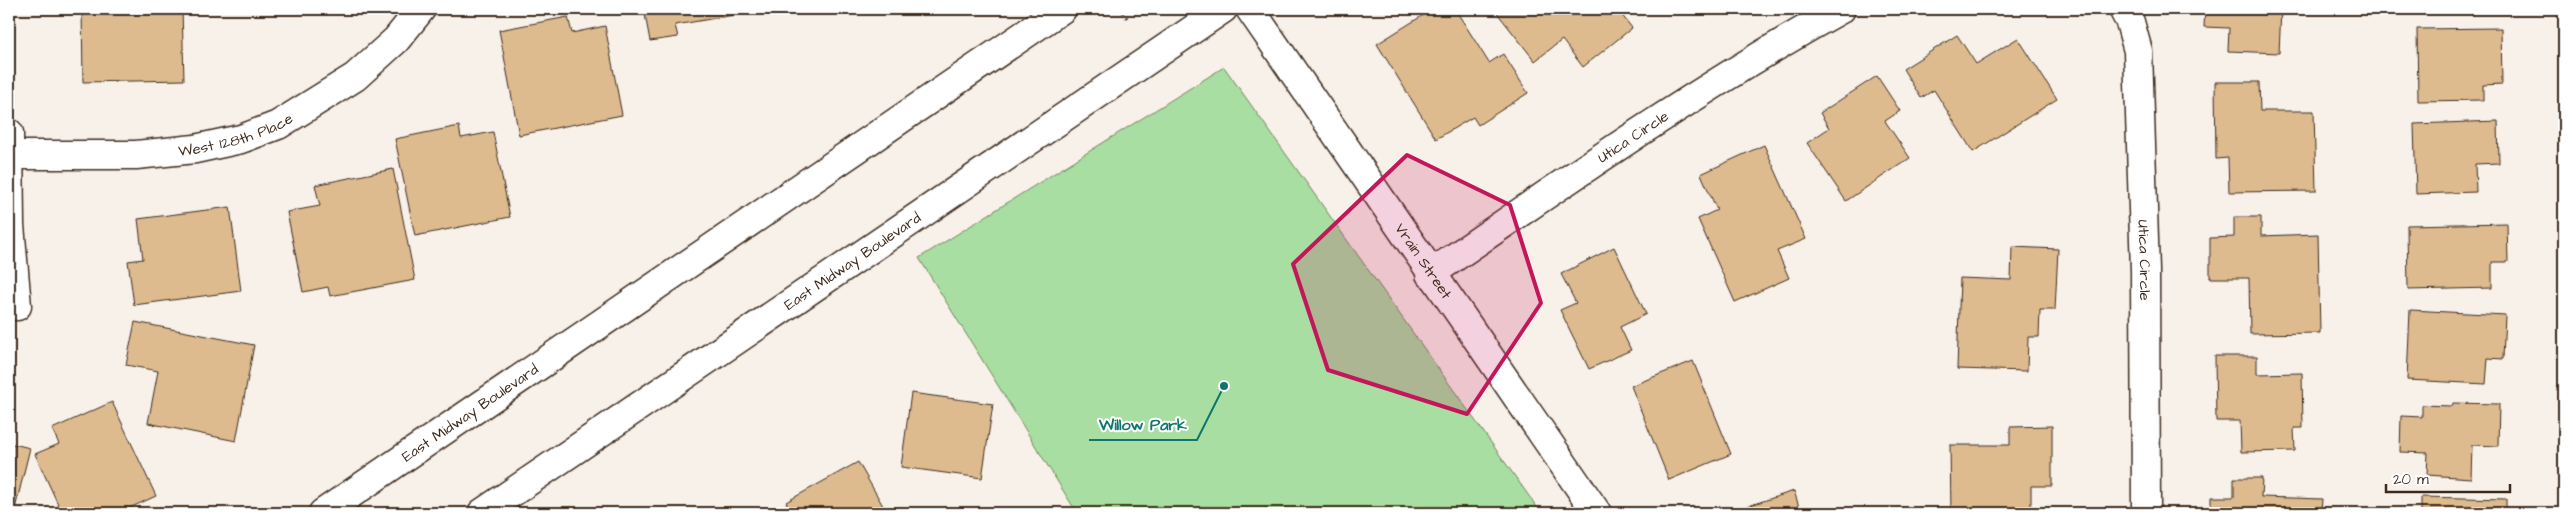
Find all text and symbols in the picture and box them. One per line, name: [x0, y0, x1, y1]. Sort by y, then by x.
street label: Utica Circle: [1593, 106, 1673, 168]
street label: West 128th Place: [177, 108, 297, 161]
street label: East Midway Boulevard: [780, 207, 925, 315]
street label: Vrain Street: [1390, 219, 1457, 303]
street label: Utica Circle: [2133, 219, 2156, 301]
street label: East Midway Boulevard: [398, 358, 543, 467]
callout: Willow Park: [1089, 409, 1197, 440]
text: Willow Park: [1098, 414, 1187, 436]
scale bar: [2386, 462, 2509, 494]
text: 20 m: [2393, 469, 2429, 490]

